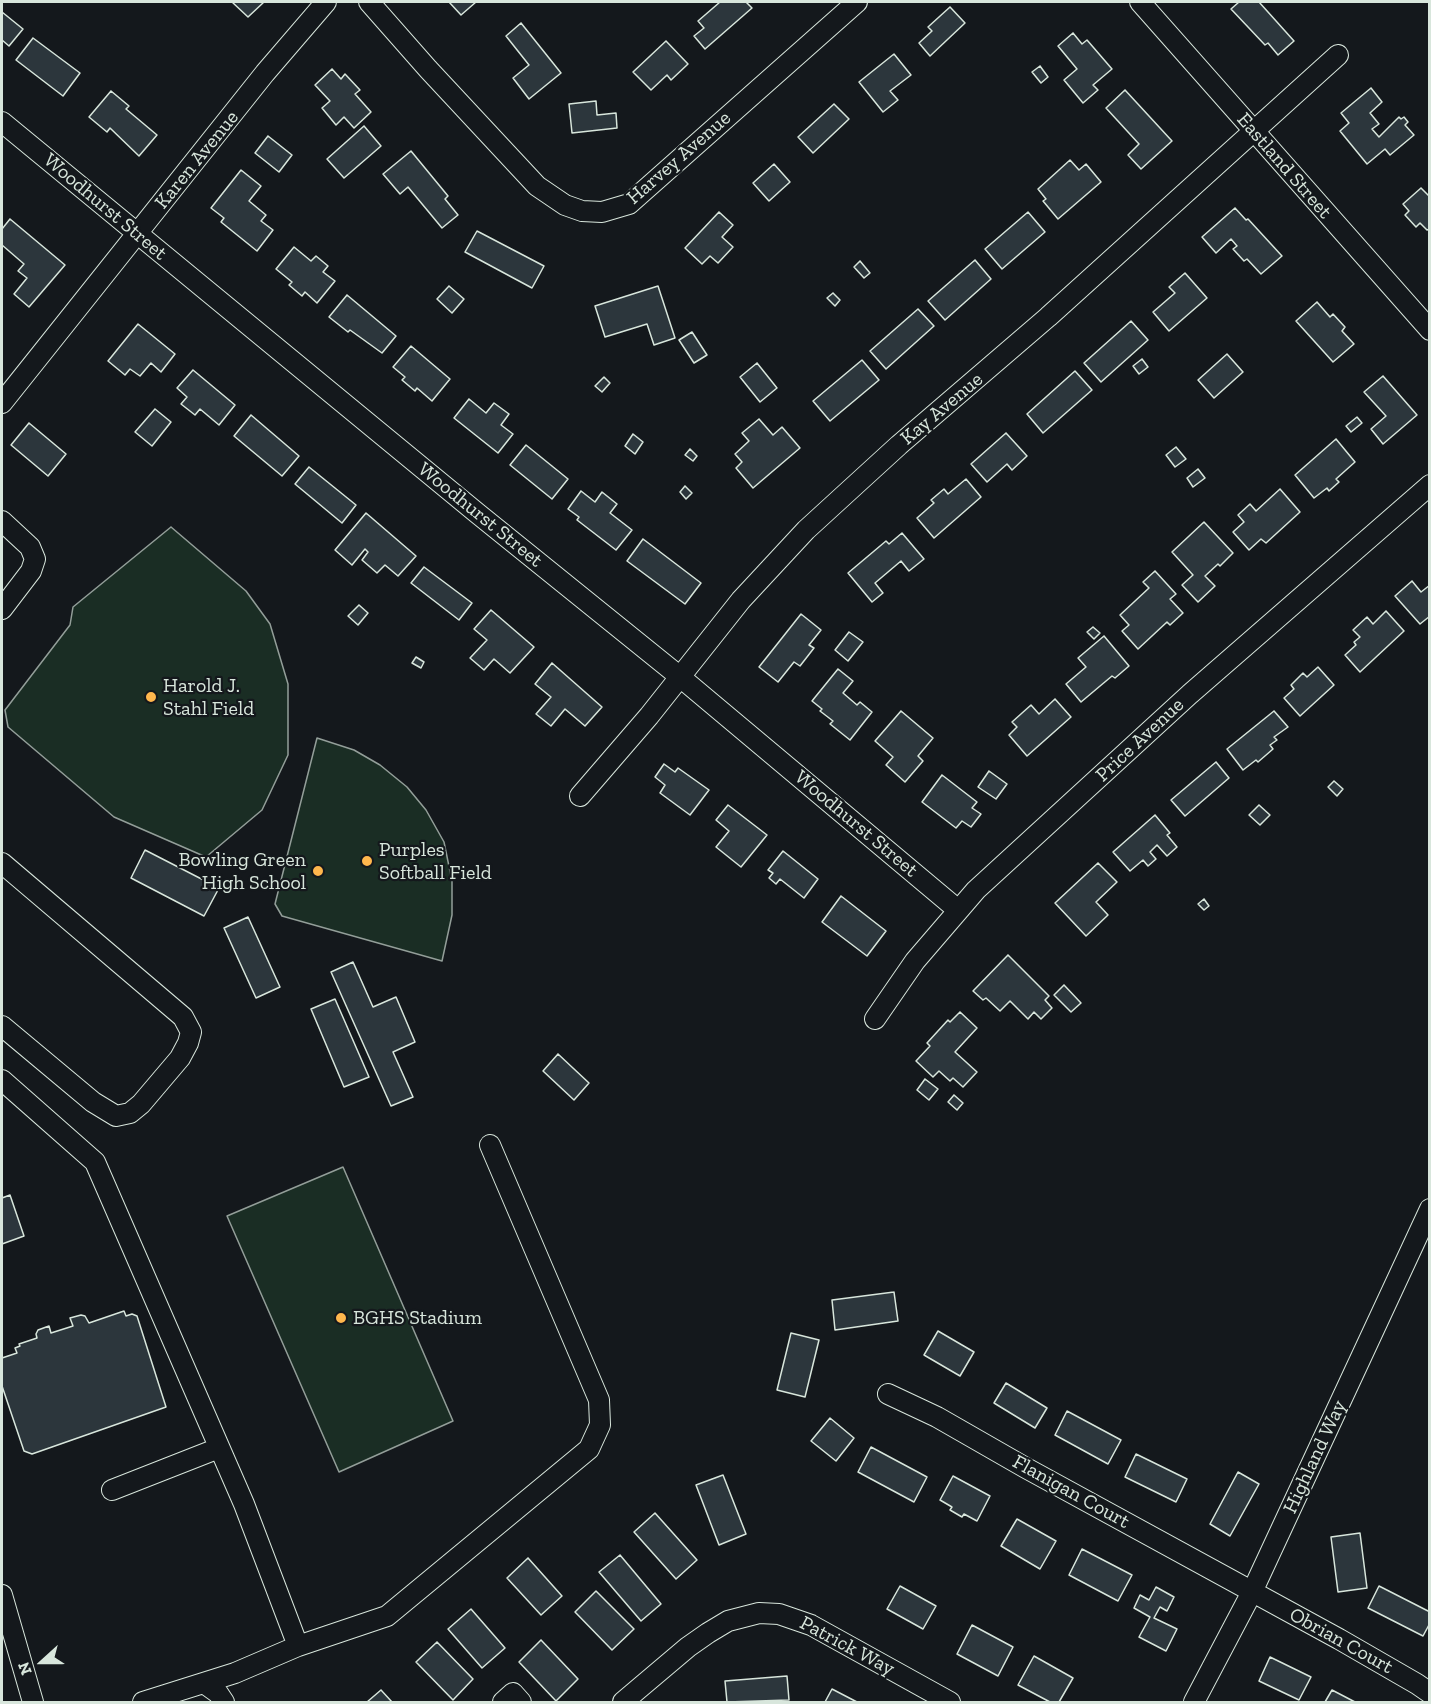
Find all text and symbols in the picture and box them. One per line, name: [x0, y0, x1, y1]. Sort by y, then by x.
street label: Karen Avenue: [150, 106, 244, 214]
street label: Harvey Avenue: [622, 106, 736, 210]
street label: Eastland Street: [1232, 108, 1336, 224]
street label: Woodhurst Street: [38, 148, 172, 266]
street label: Kay Avenue: [896, 368, 988, 450]
street label: Woodhurst Street: [413, 457, 547, 573]
place label: Harold J. Stahl Field: [163, 674, 254, 721]
marker: Harold J. Stahl Field: [144, 690, 158, 704]
street label: Price Avenue: [1091, 693, 1189, 787]
street label: Woodhurst Street: [789, 765, 923, 883]
place label: Purples Softball Field: [379, 838, 492, 885]
place label: Bowling Green High School: [178, 848, 306, 895]
marker: Purples Softball Field: [360, 854, 374, 868]
marker: Bowling Green High School: [311, 864, 325, 878]
place label: BGHS Stadium: [353, 1306, 482, 1330]
marker: BGHS Stadium: [334, 1311, 348, 1325]
street label: Highland Way: [1278, 1397, 1352, 1517]
street label: Flanigan Court: [1008, 1450, 1134, 1534]
street label: Obrian Court: [1285, 1603, 1397, 1679]
street label: Patrick Way: [796, 1611, 898, 1681]
north arrow: [12, 1632, 72, 1692]
text: N: [14, 1660, 36, 1678]

